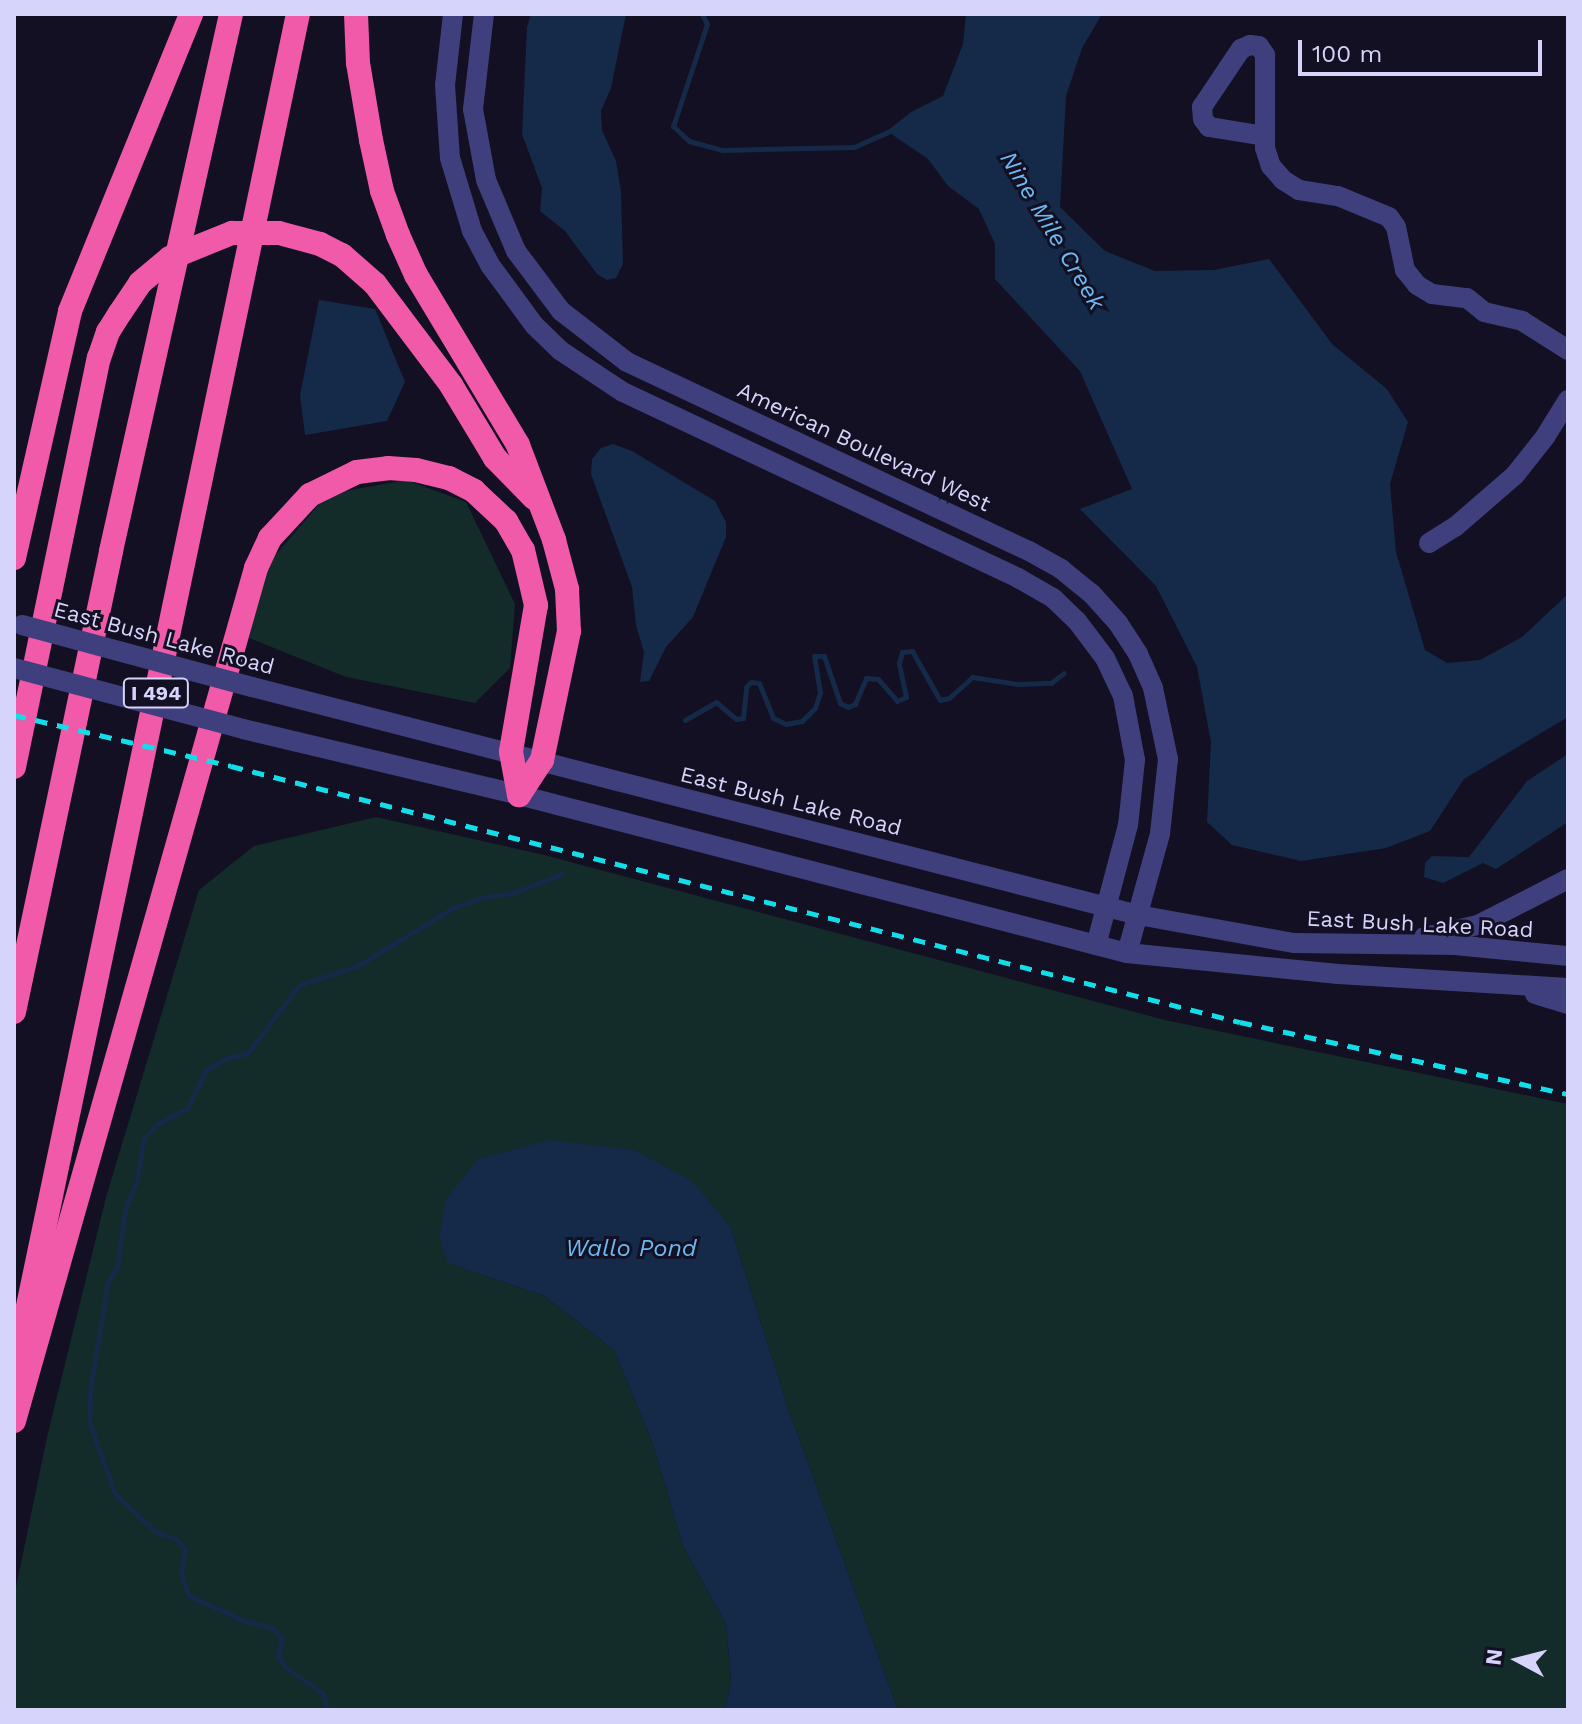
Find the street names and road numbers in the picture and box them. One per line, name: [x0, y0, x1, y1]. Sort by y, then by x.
street label: American Boulevard West: [733, 377, 995, 517]
street label: East Bush Lake Road: [51, 596, 277, 680]
road number: I 494: [122, 677, 190, 709]
street label: East Bush Lake Road: [678, 761, 904, 841]
street label: East Bush Lake Road: [1306, 905, 1534, 943]

